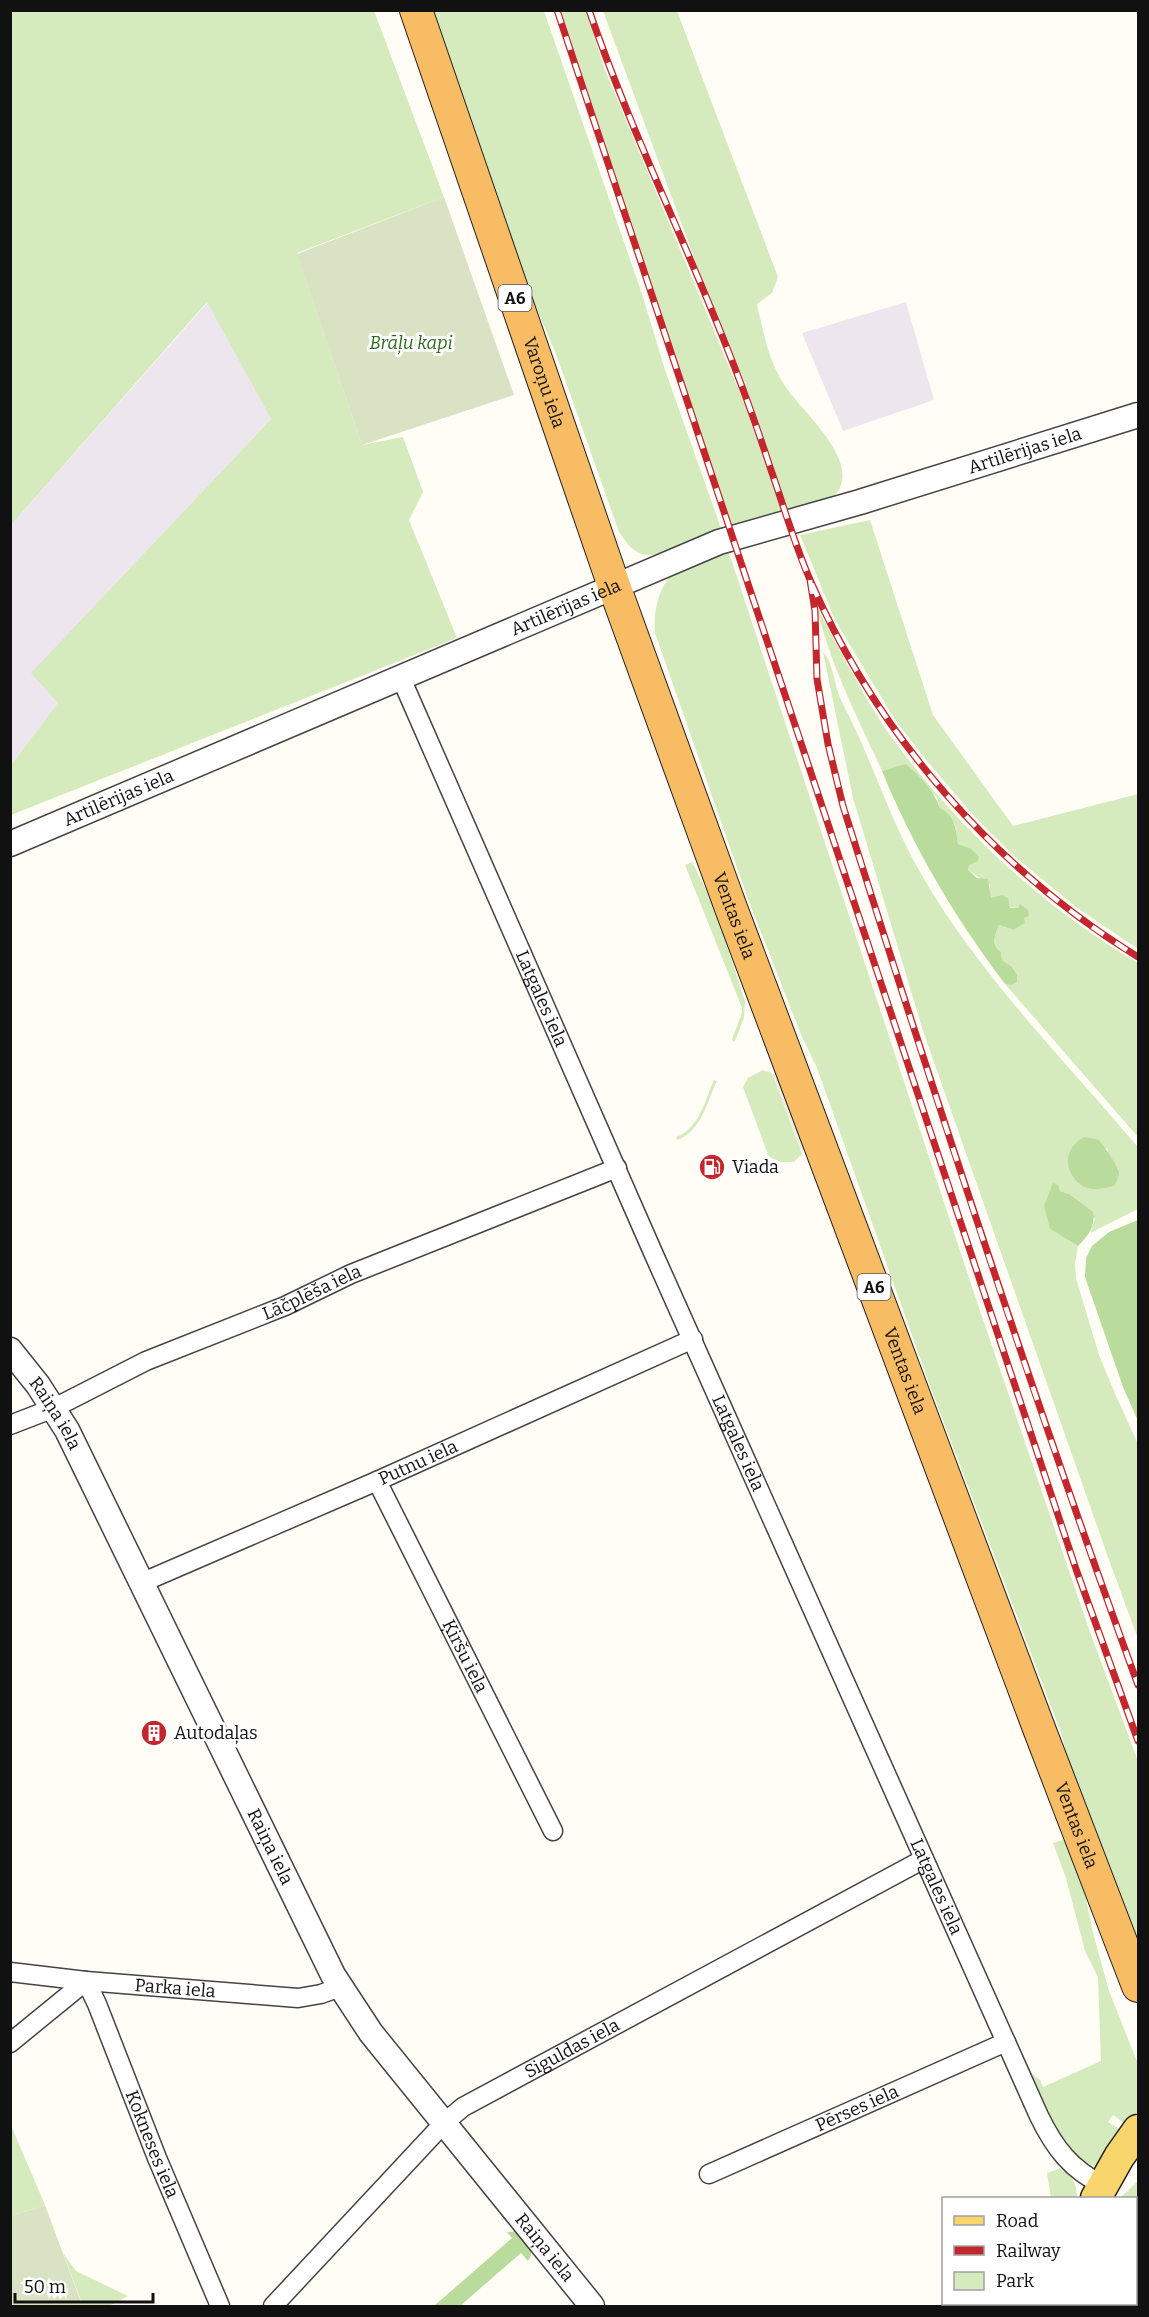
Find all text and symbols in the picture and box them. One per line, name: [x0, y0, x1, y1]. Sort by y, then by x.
road number: A6: [498, 285, 532, 311]
park label: Brāļu kapi: [369, 332, 453, 355]
street label: Varoņu iela: [518, 334, 570, 431]
street label: Artilērijas iela: [966, 422, 1084, 478]
street label: Artilērijas iela: [507, 574, 624, 640]
street label: Artilērijas iela: [60, 765, 177, 831]
street label: Ventas iela: [708, 869, 760, 962]
street label: Latgales iela: [511, 947, 572, 1050]
fuel station icon: Viada: [697, 1152, 727, 1182]
place label: Viada: [732, 1156, 779, 1178]
street label: Lāčplēša iela: [259, 1260, 365, 1325]
road number: A6: [858, 1274, 890, 1300]
street label: Ventas iela: [878, 1324, 931, 1417]
street label: Raiņa iela: [25, 1372, 86, 1453]
street label: Latgales iela: [707, 1392, 769, 1495]
street label: Putnu iela: [375, 1435, 461, 1490]
street label: Ķiršu iela: [437, 1616, 493, 1697]
building icon: Autodaļas: [139, 1718, 169, 1748]
place label: Autodaļas: [174, 1722, 258, 1745]
street label: Ventas iela: [1050, 1779, 1103, 1872]
street label: Raiņa iela: [243, 1805, 298, 1888]
street label: Latgales iela: [905, 1835, 968, 1938]
street label: Parka iela: [134, 1974, 217, 2002]
street label: Siguldas iela: [521, 2014, 623, 2083]
street label: Pērses iela: [812, 2080, 902, 2136]
street label: Kokneses iela: [121, 2087, 184, 2201]
legend: [942, 2197, 1137, 2305]
street label: Raiņa iela: [510, 2209, 579, 2286]
text: Road: [996, 2210, 1039, 2232]
text: Railway: [996, 2240, 1061, 2262]
scale bar: [15, 2266, 153, 2304]
text: Park: [996, 2270, 1035, 2292]
text: 50 m: [24, 2276, 66, 2298]

